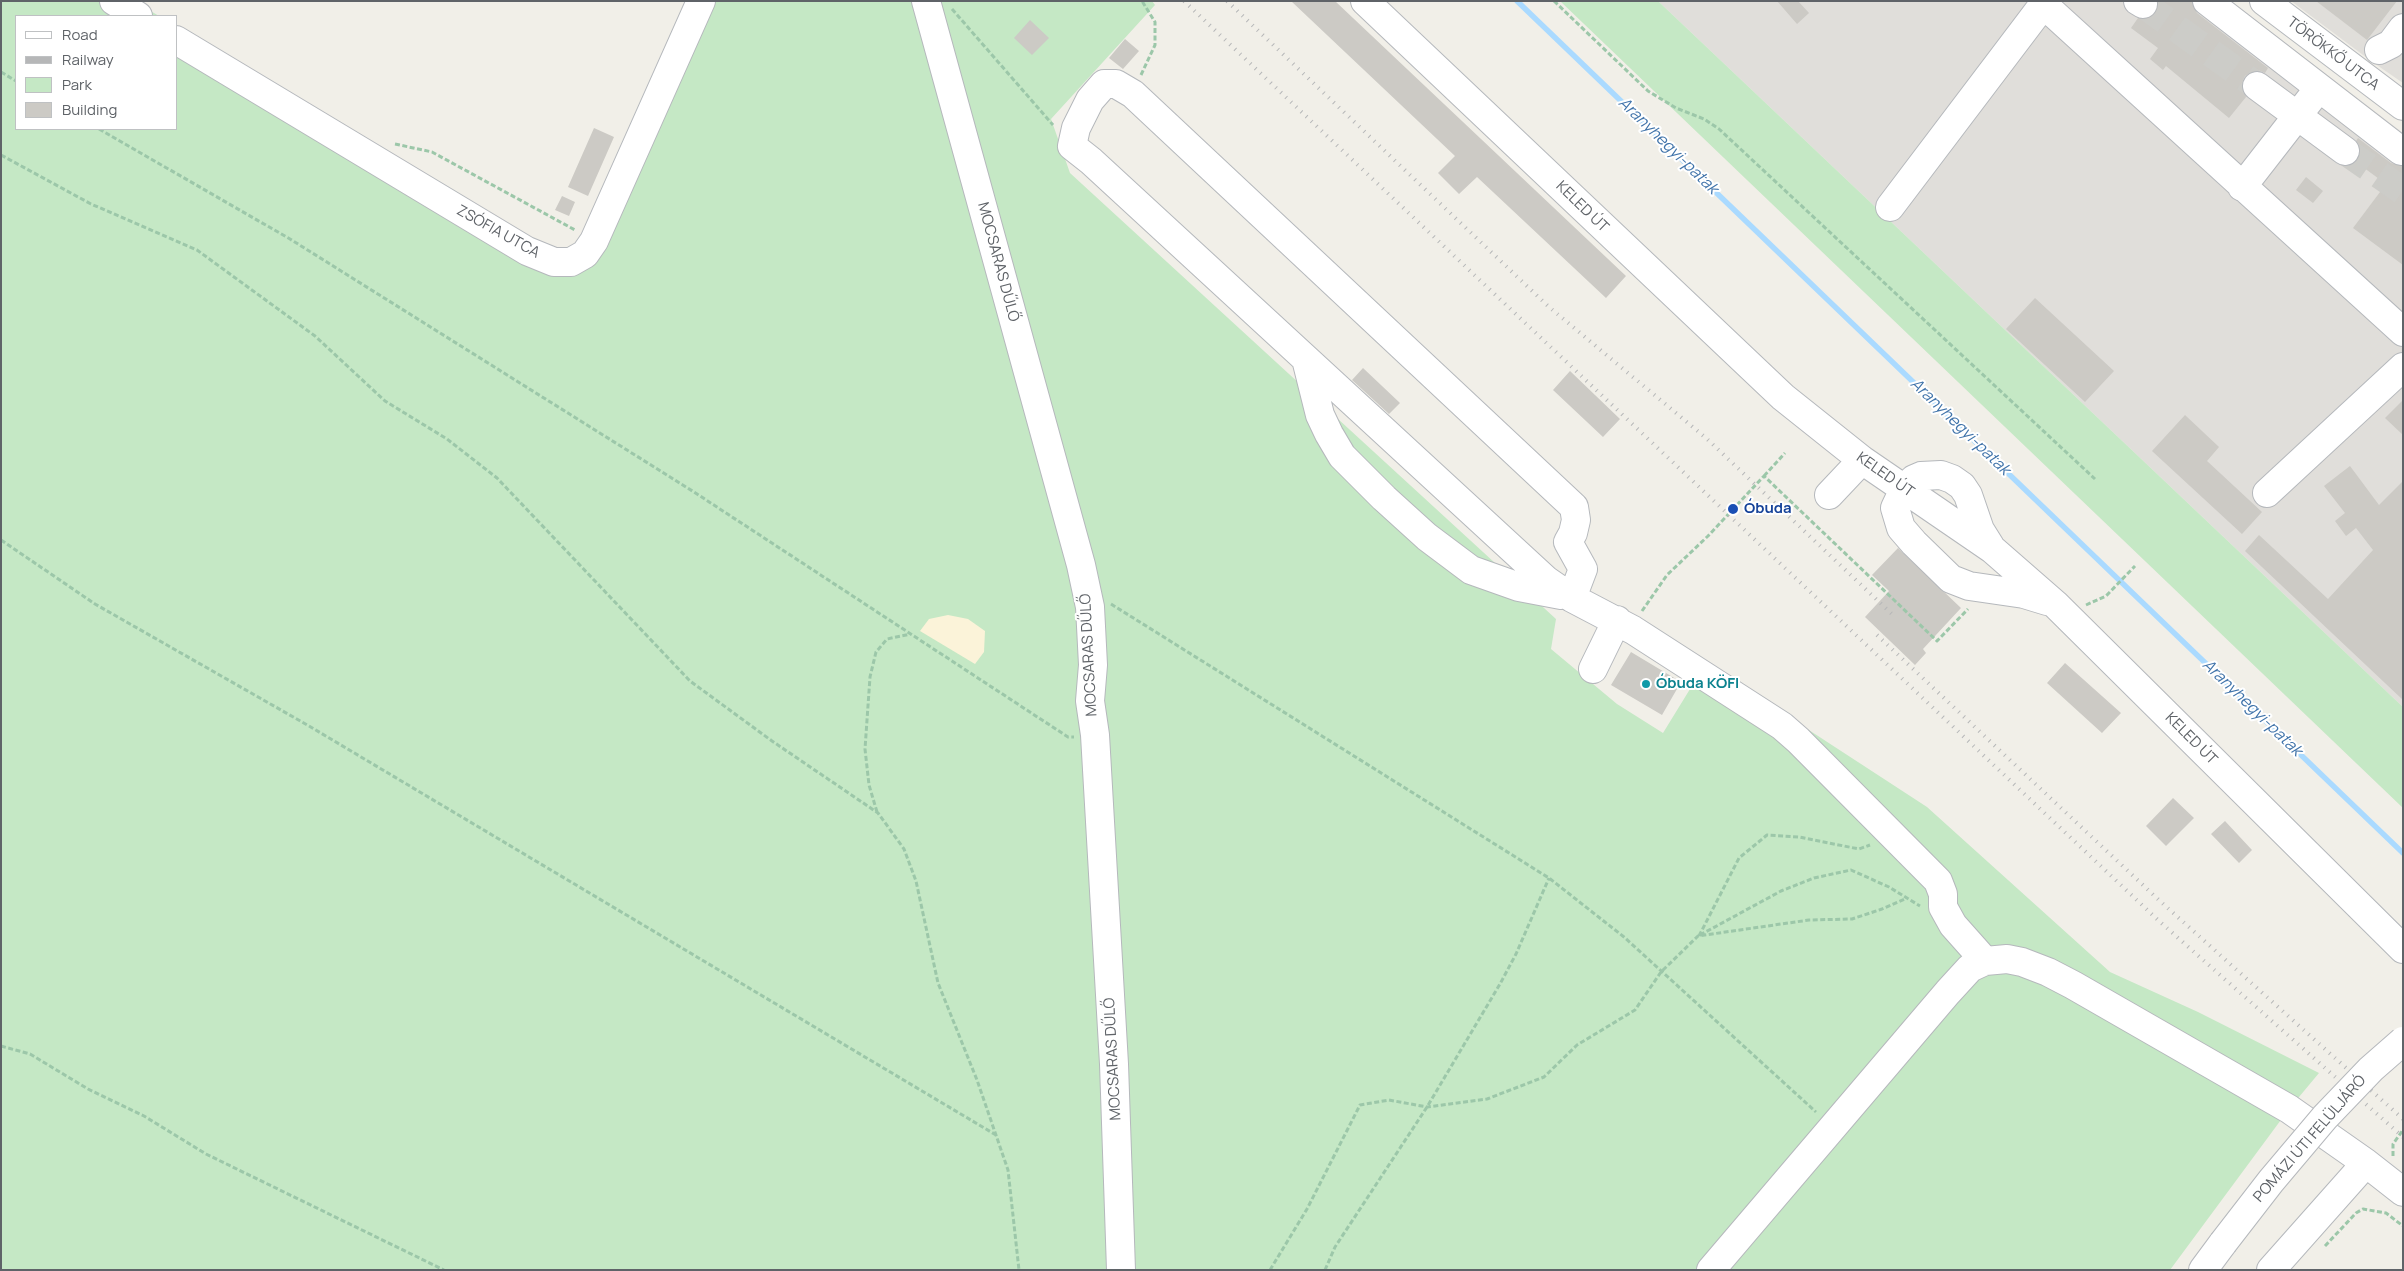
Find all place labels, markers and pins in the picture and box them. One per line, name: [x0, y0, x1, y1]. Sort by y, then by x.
place label: Óbuda: [1744, 500, 1792, 518]
marker: Óbuda: [1726, 502, 1740, 516]
place label: Óbuda KÖFI: [1656, 675, 1739, 693]
marker: Óbuda KÖFI: [1640, 678, 1652, 690]

